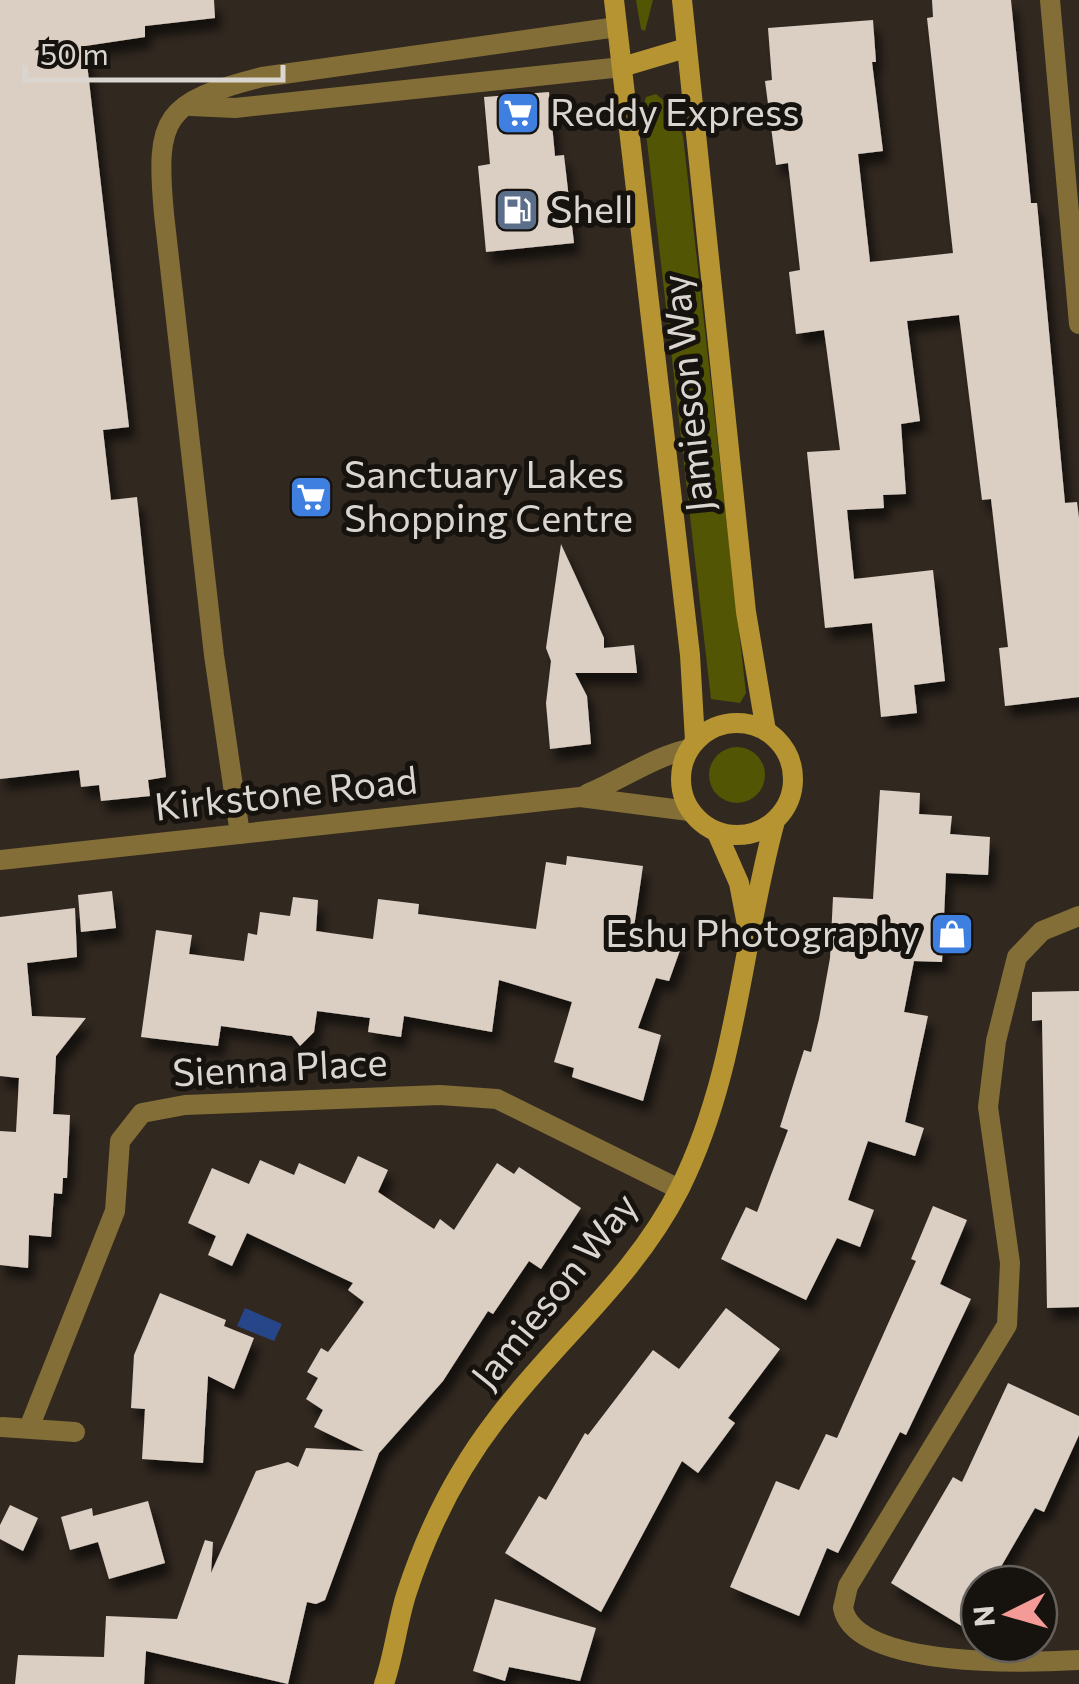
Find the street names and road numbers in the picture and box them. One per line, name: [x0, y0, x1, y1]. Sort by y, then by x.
street label: Jamieson Way: [650, 272, 721, 514]
street label: Kirkstone Road: [152, 754, 420, 829]
street label: Sienna Place: [171, 1036, 388, 1095]
street label: Jamieson Way: [460, 1182, 646, 1397]

